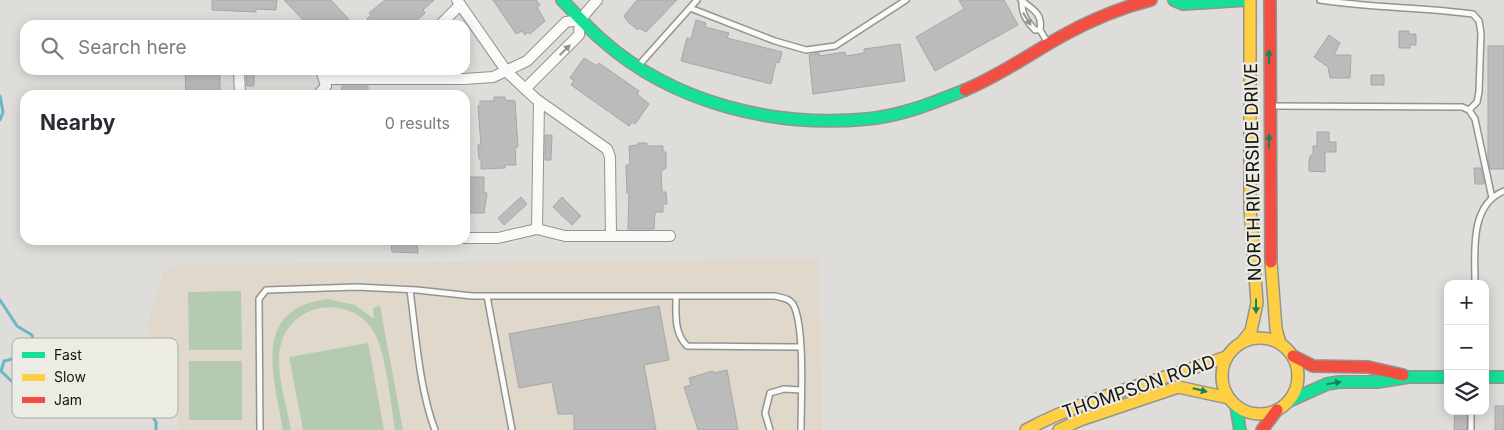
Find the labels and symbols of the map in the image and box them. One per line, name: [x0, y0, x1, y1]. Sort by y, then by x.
one-way arrow: [1022, 13, 1031, 26]
one-way arrow: [559, 44, 571, 56]
one-way arrow: [1265, 49, 1273, 65]
street label: NORTH RIVERSIDE DRIVE: [1240, 63, 1265, 281]
one-way arrow: [1265, 132, 1273, 148]
one-way arrow: [1252, 298, 1260, 314]
legend: [12, 338, 178, 418]
text: Fast: [54, 346, 82, 363]
street label: THOMPSON ROAD: [1059, 350, 1218, 423]
text: Slow: [54, 368, 86, 385]
one-way arrow: [1327, 379, 1343, 387]
one-way arrow: [1192, 387, 1207, 395]
text: Jam: [54, 391, 82, 408]

